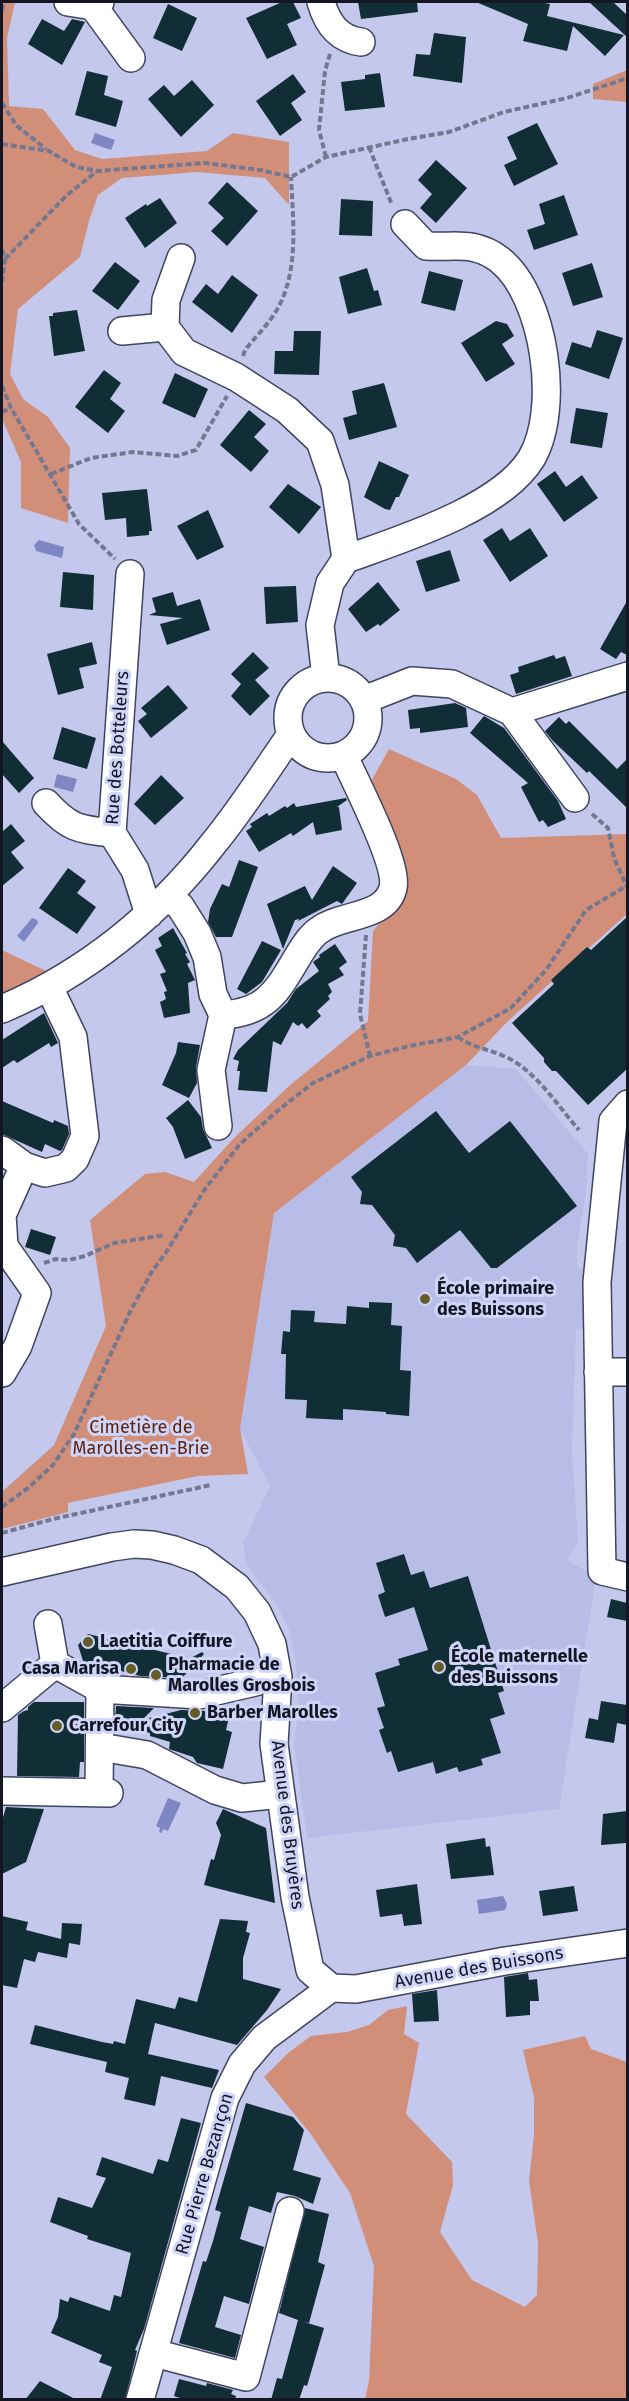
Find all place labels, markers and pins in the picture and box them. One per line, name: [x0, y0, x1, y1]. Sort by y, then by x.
place label: École primaire des Buissons: [437, 1278, 554, 1320]
marker: École primaire des Buissons: [418, 1292, 432, 1306]
place label: Laetitia Coiffure: [100, 1631, 232, 1653]
marker: Laetitia Coiffure: [81, 1635, 95, 1649]
place label: École maternelle des Buissons: [451, 1646, 588, 1688]
place label: Pharmacie de Marolles Grosbois: [168, 1654, 315, 1696]
place label: Casa Marisa: [22, 1658, 119, 1680]
marker: École maternelle des Buissons: [432, 1660, 446, 1674]
marker: Casa Marisa: [124, 1662, 138, 1676]
marker: Pharmacie de Marolles Grosbois: [149, 1668, 163, 1682]
place label: Barber Marolles: [207, 1702, 338, 1724]
marker: Barber Marolles: [188, 1706, 202, 1720]
place label: Carrefour City: [69, 1715, 183, 1737]
marker: Carrefour City: [50, 1719, 64, 1733]

